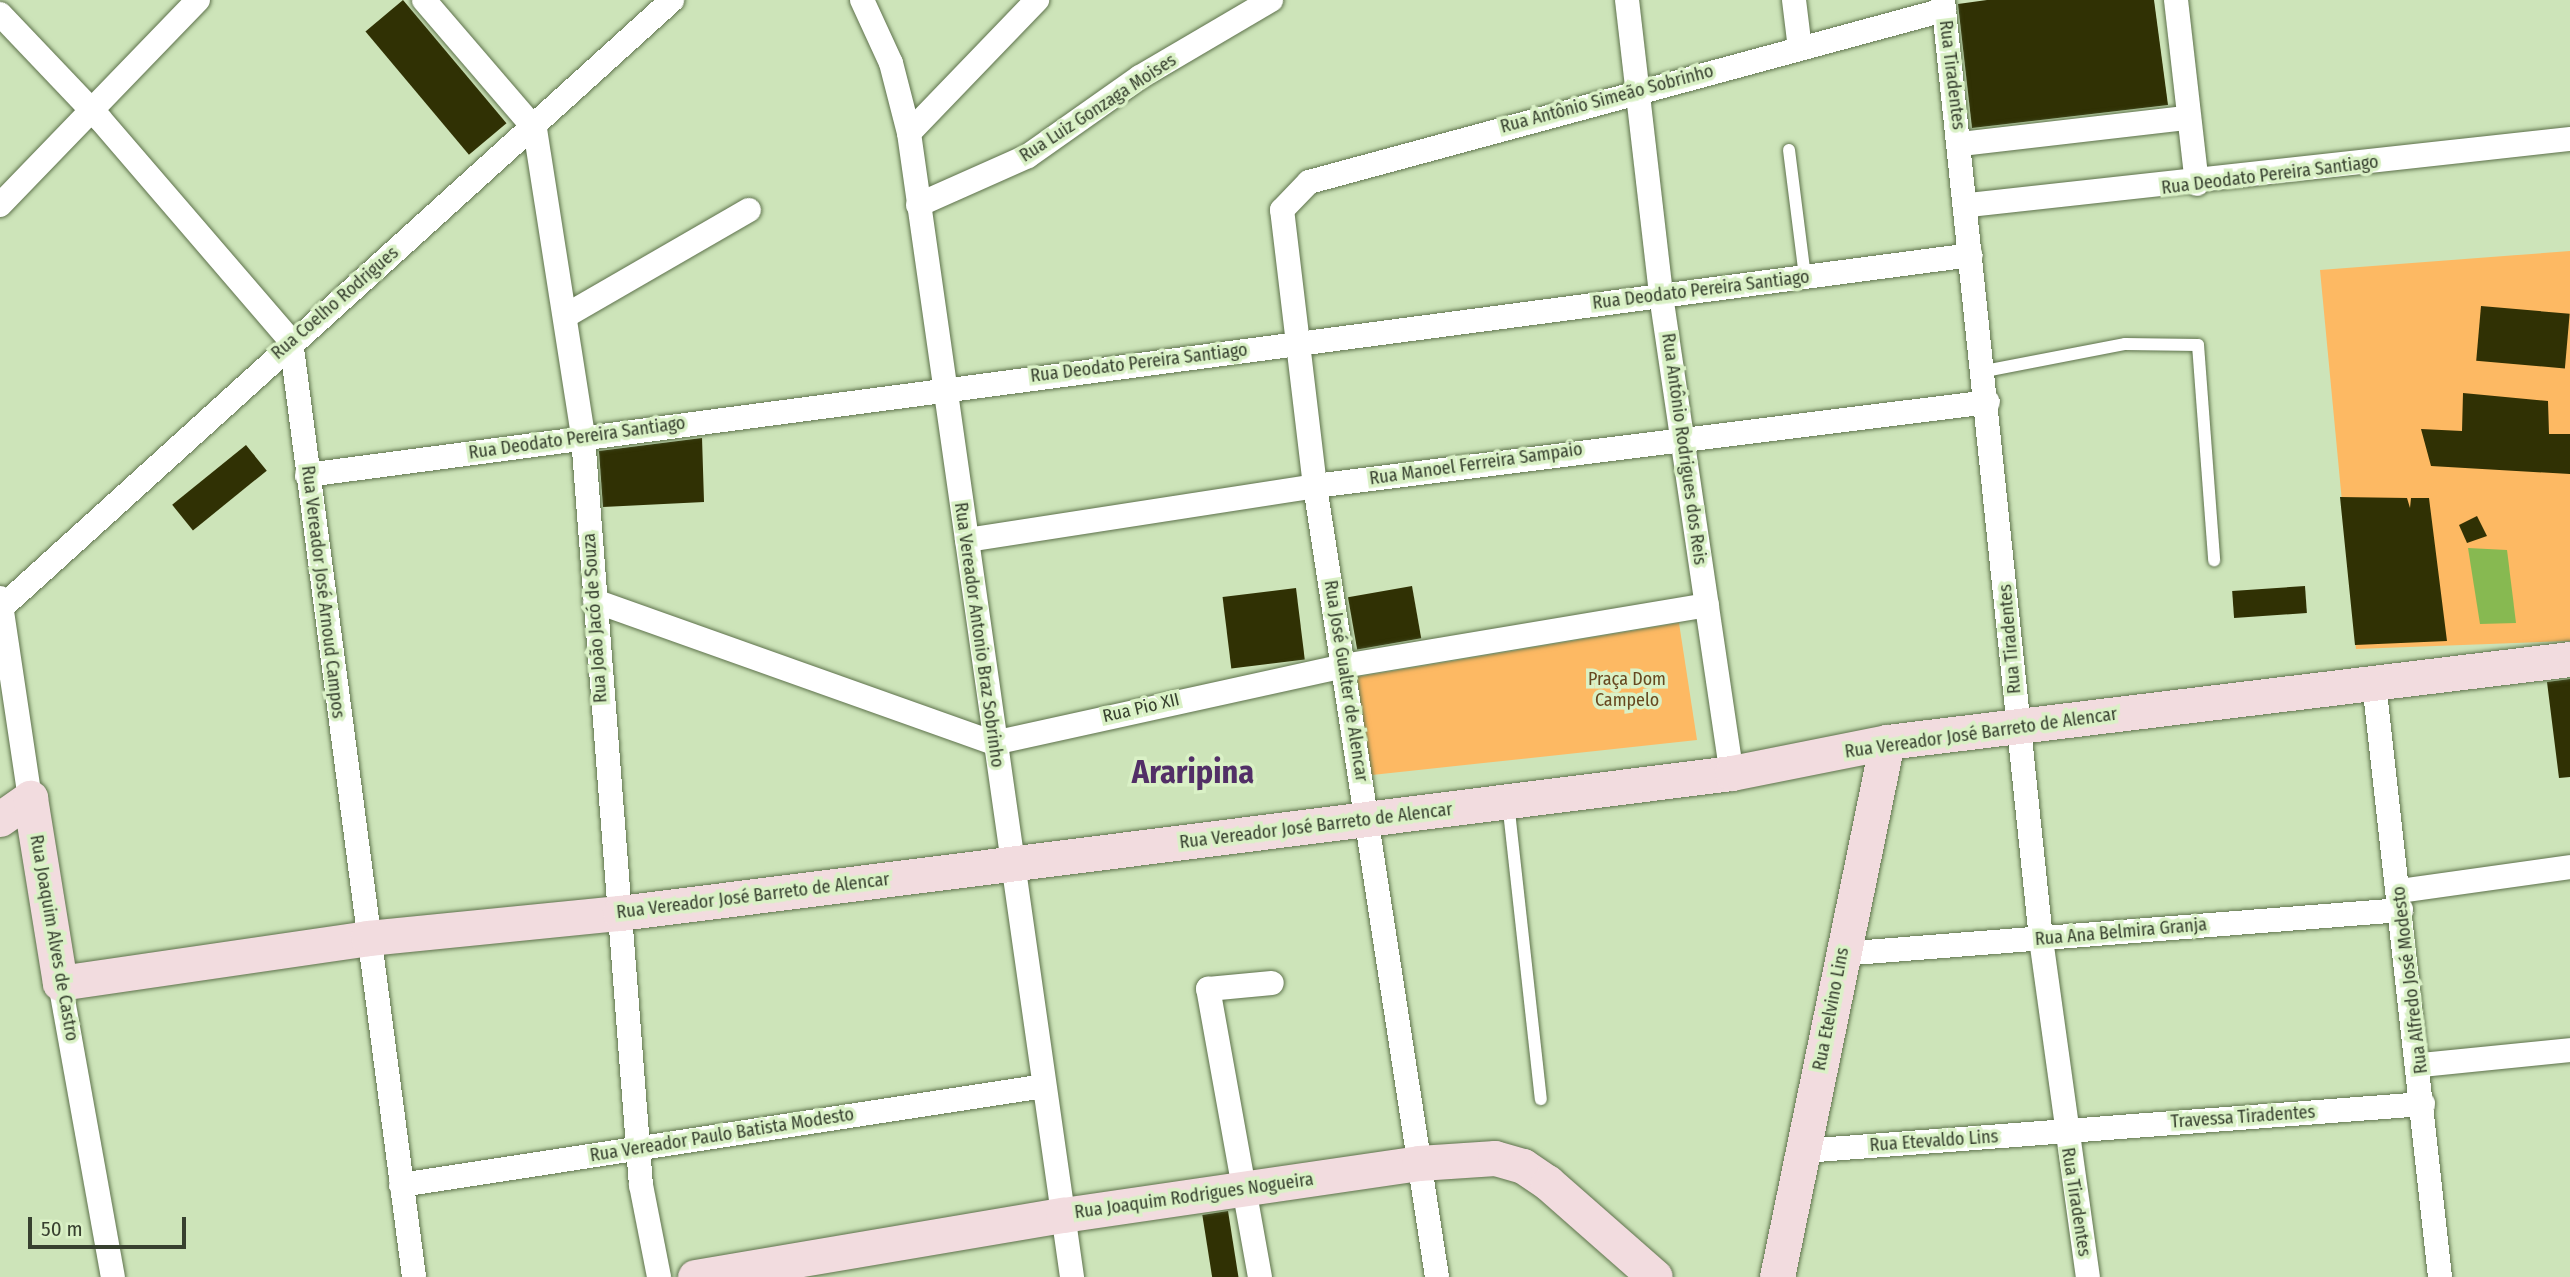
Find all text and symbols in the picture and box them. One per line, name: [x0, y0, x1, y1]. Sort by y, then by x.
street label: Rua Tiradentes: [1935, 19, 1969, 131]
street label: Rua Luiz Gonzaga Moises: [1016, 49, 1180, 167]
street label: Rua Antônio Simeão Sobrinho: [1498, 60, 1716, 138]
street label: Rua Deodato Pereira Santiago: [2160, 151, 2380, 199]
street label: Rua Coelho Rodrigues: [267, 242, 403, 364]
street label: Rua Deodato Pereira Santiago: [1591, 266, 1811, 314]
street label: Rua Antônio Rodrigues dos Reis: [1657, 332, 1711, 566]
street label: Rua Deodato Pereira Santiago: [1029, 339, 1249, 387]
street label: Rua Deodato Pereira Santiago: [467, 412, 687, 464]
street label: Rua Manoel Ferreira Sampaio: [1368, 438, 1584, 490]
street label: Rua Vereador José Arnoud Campos: [297, 464, 349, 720]
street label: Rua Vereador Antonio Braz Sobrinho: [950, 501, 1008, 769]
street label: Rua João Jacó de Souza: [578, 532, 612, 704]
street label: Rua José Gualter de Alencar: [1319, 579, 1373, 783]
street label: Rua Tiradentes: [1994, 583, 2026, 695]
park label: Praça Dom Campelo: [1588, 669, 1666, 712]
street label: Rua Pio XII: [1101, 689, 1181, 727]
street label: Rua Vereador José Barreto de Alencar: [1843, 703, 2119, 763]
district label: Araripina: [1132, 753, 1254, 791]
street label: Rua Vereador José Barreto de Alencar: [1178, 799, 1454, 853]
street label: Rua Joaquim Alves de Castro: [25, 833, 83, 1043]
street label: Rua Vereador José Barreto de Alencar: [615, 869, 891, 923]
street label: Rua Alfredo José Modesto: [2388, 885, 2432, 1075]
street label: Rua Ana Belmira Granja: [2034, 914, 2208, 950]
street label: Rua Etelvino Lins: [1808, 946, 1854, 1072]
street label: Travessa Tiradentes: [2170, 1101, 2316, 1133]
street label: Rua Vereador Paulo Batista Modesto: [588, 1103, 856, 1167]
street label: Rua Etevaldo Lins: [1869, 1126, 1999, 1156]
street label: Rua Tiradentes: [2057, 1146, 2095, 1258]
street label: Rua Joaquim Rodrigues Nogueira: [1073, 1169, 1315, 1223]
scale bar: [32, 1204, 189, 1248]
text: 50 m: [41, 1216, 83, 1242]

